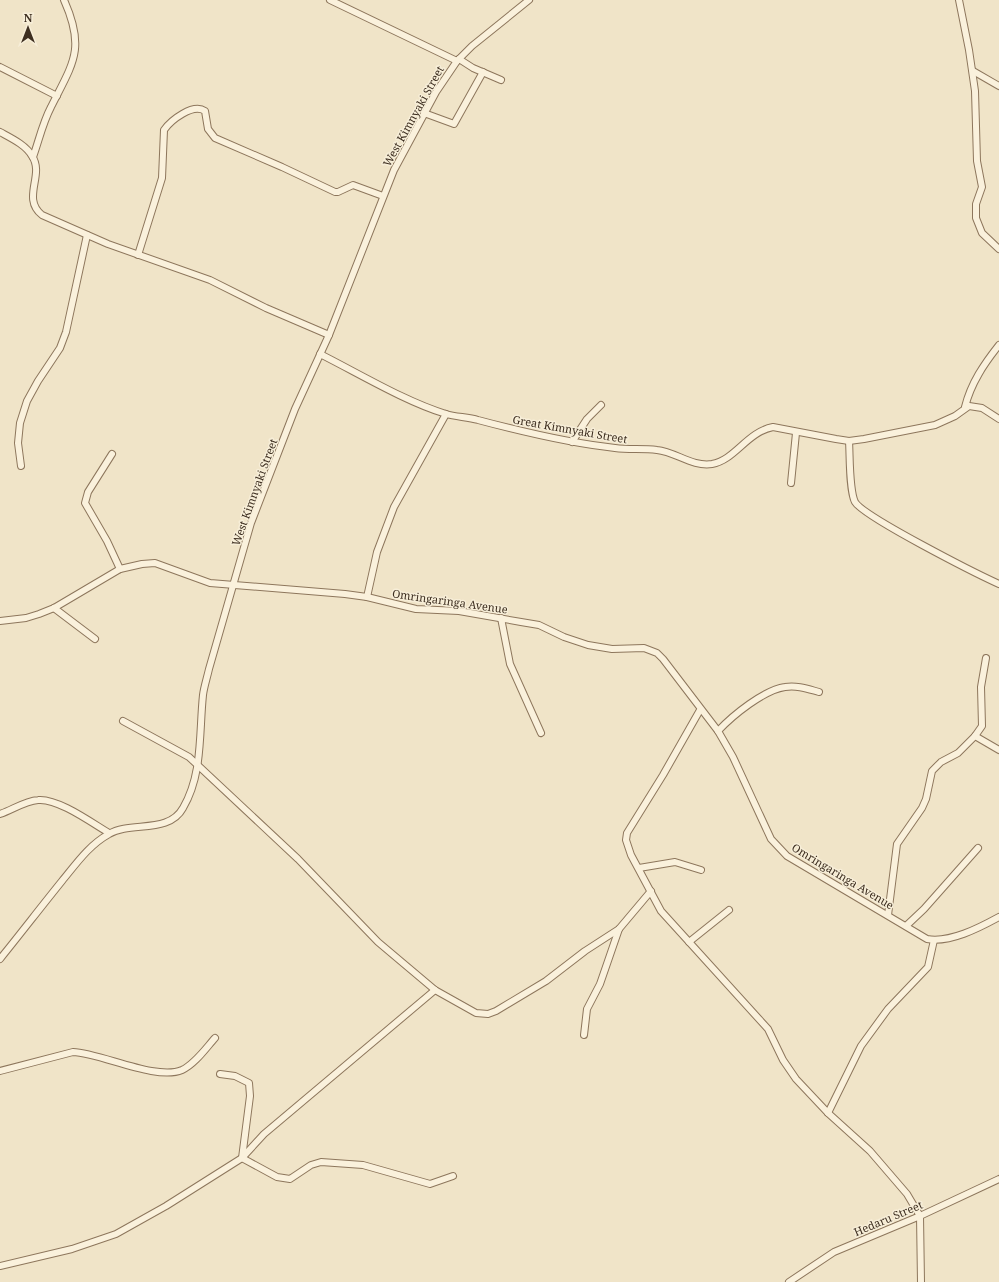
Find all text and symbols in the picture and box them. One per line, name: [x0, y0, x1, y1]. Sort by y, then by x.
north arrow: [8, 8, 48, 48]
text: N: [24, 10, 33, 25]
street label: West Kimnyaki Street: [379, 63, 447, 169]
street label: Great Kimnyaki Street: [511, 412, 629, 446]
street label: West Kimnyaki Street: [228, 436, 280, 548]
street label: Omringaringa Avenue: [391, 585, 509, 617]
street label: Omringaringa Avenue: [789, 840, 897, 912]
street label: Hedaru Street: [851, 1197, 925, 1239]

